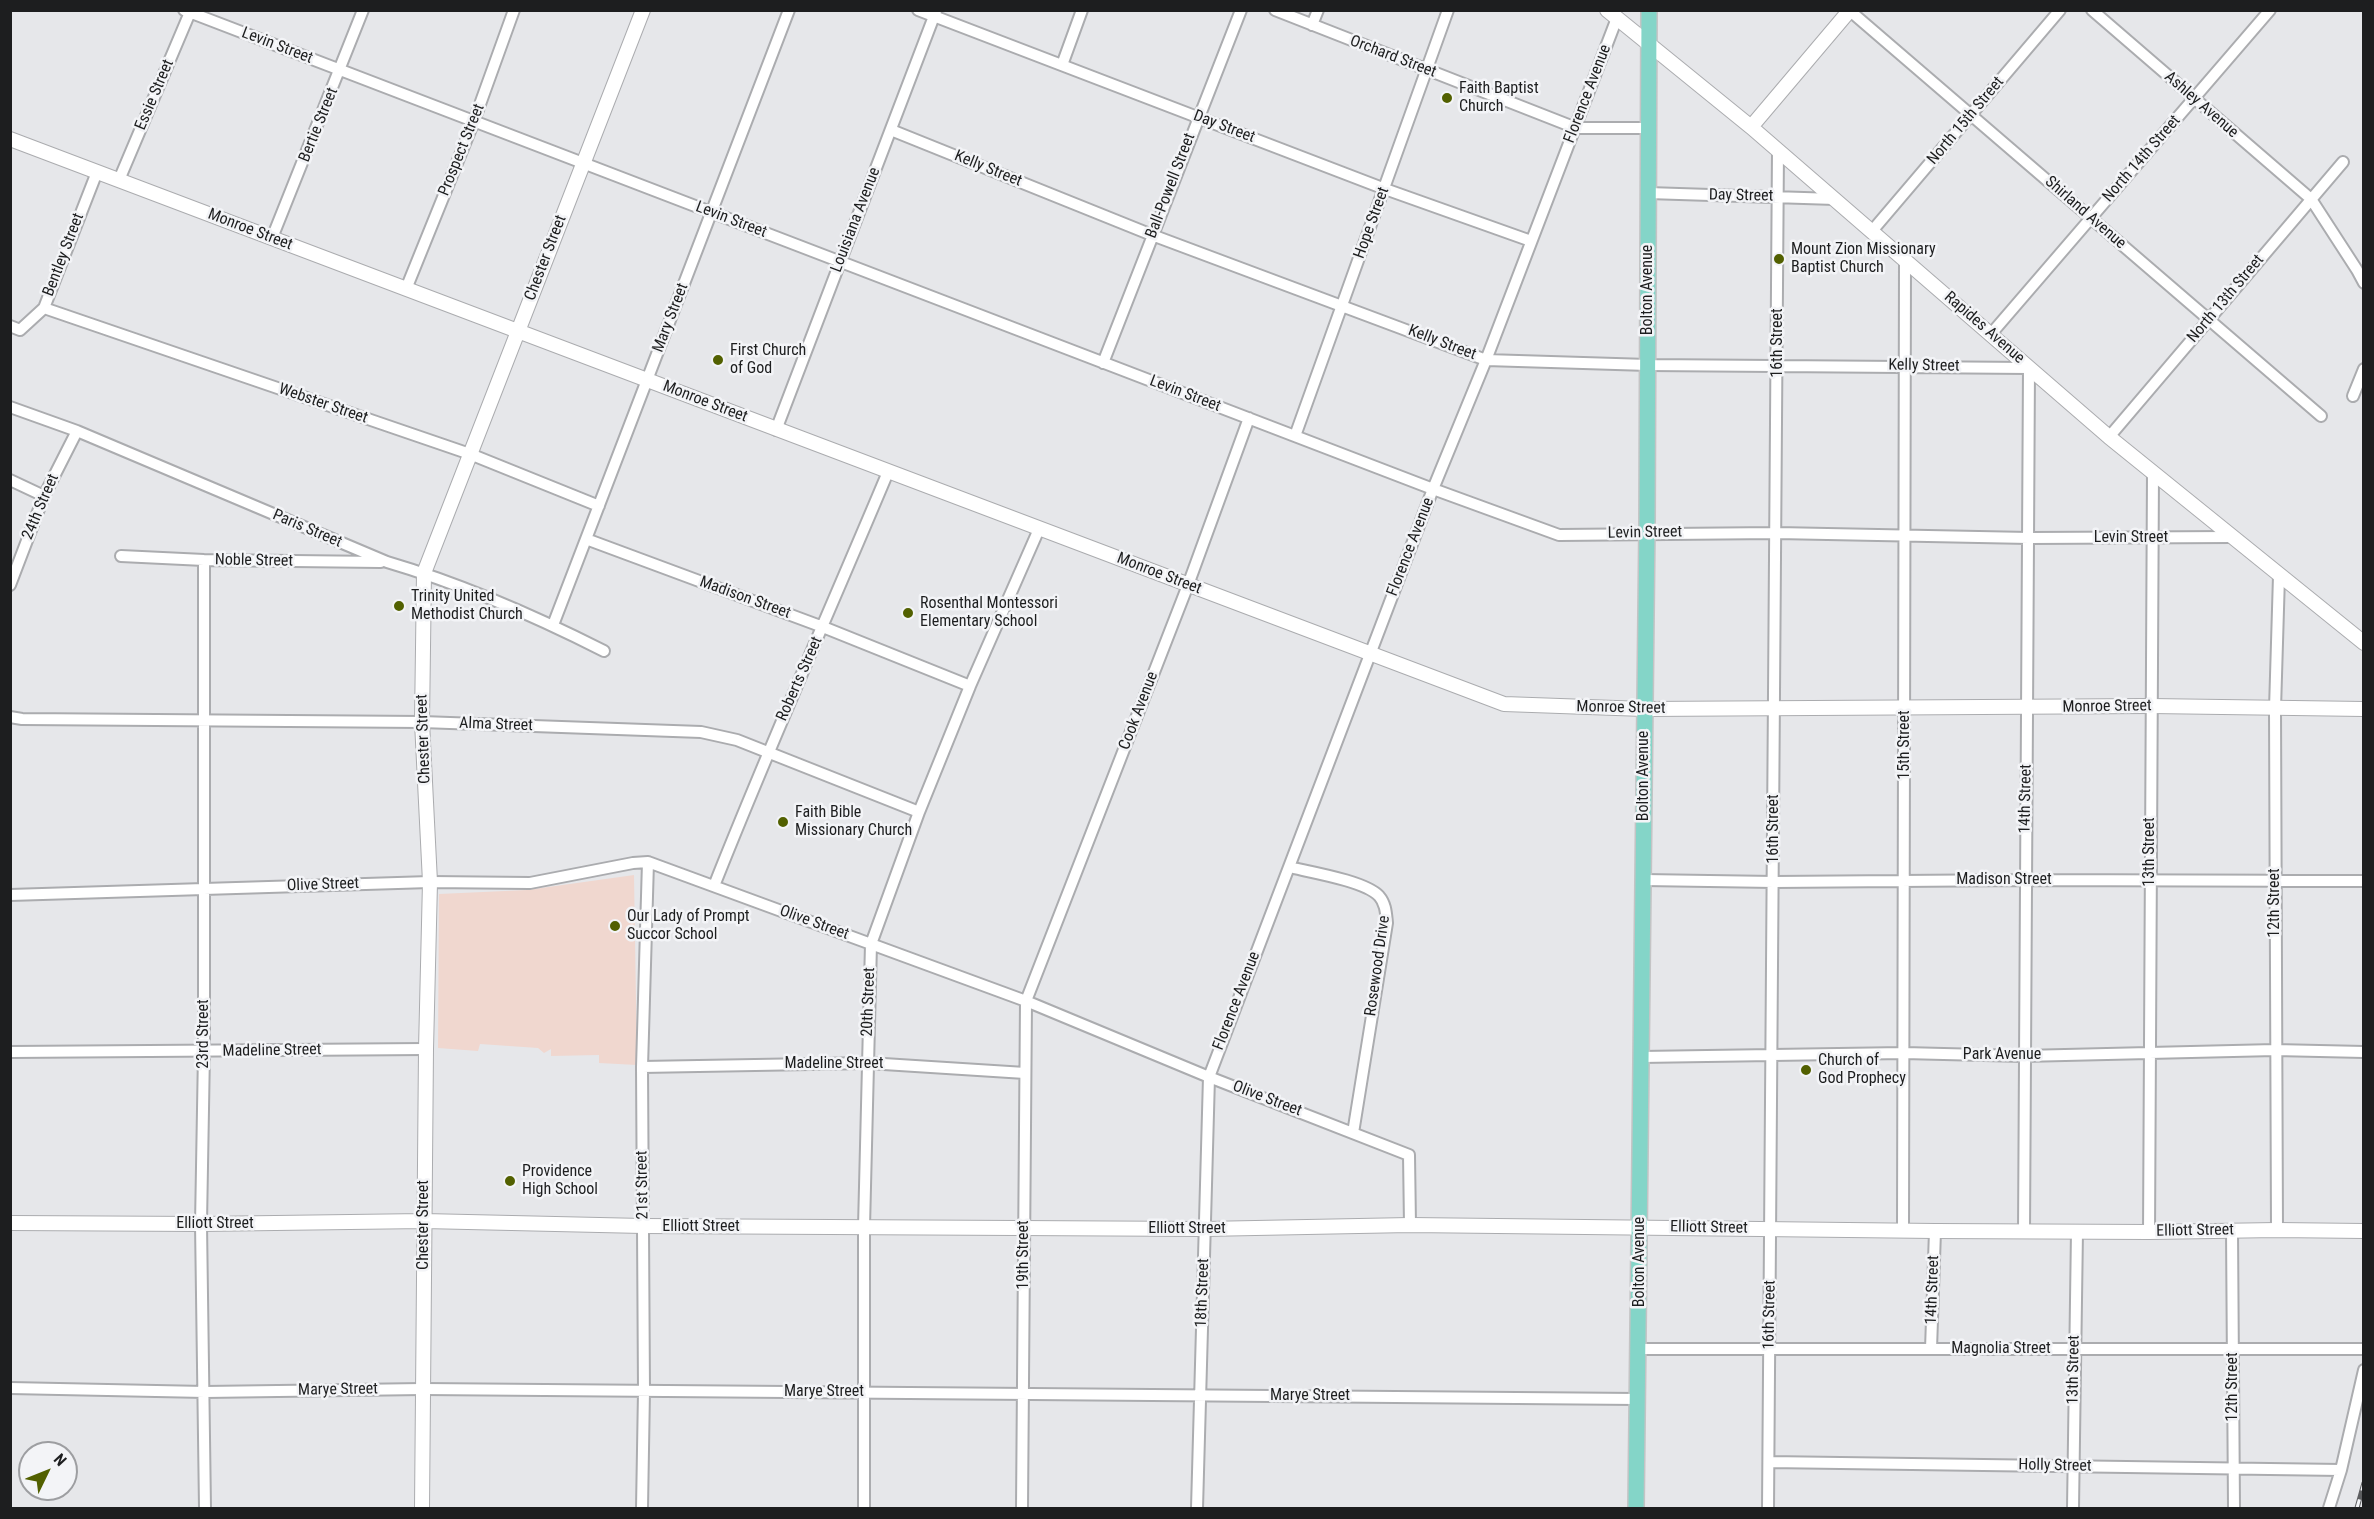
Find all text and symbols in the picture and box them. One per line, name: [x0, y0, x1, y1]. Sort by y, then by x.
street label: Levin Street: [239, 24, 315, 68]
street label: Orchard Street: [1347, 32, 1439, 82]
street label: Florence Avenue: [1560, 42, 1616, 146]
street label: Essie Street: [132, 57, 178, 133]
street label: Ashley Avenue: [2160, 68, 2242, 142]
street label: North 15th Street: [1924, 73, 2008, 169]
place label: Faith Baptist Church: [1459, 79, 1539, 117]
street label: Bertie Street: [295, 85, 343, 165]
marker: Faith Baptist Church: [1440, 91, 1454, 105]
street label: Prospect Street: [435, 101, 489, 199]
street label: Day Street: [1190, 106, 1258, 148]
street label: North 14th Street: [2099, 112, 2185, 206]
street label: Ball-Powell Street: [1142, 131, 1200, 241]
street label: Kelly Street: [951, 147, 1025, 191]
street label: Louisiana Avenue: [827, 165, 885, 275]
street label: Shirland Avenue: [2040, 173, 2130, 253]
street label: Hope Street: [1350, 185, 1394, 261]
street label: Day Street: [1709, 186, 1773, 206]
street label: Levin Street: [693, 198, 769, 242]
street label: Monroe Street: [205, 205, 295, 255]
street label: Bentley Street: [39, 211, 89, 299]
street label: Chester Street: [521, 213, 571, 303]
place label: Mount Zion Missionary Baptist Church: [1791, 240, 1936, 278]
street label: Bolton Avenue: [1638, 245, 1658, 335]
street label: North 13th Street: [2184, 251, 2268, 347]
marker: Mount Zion Missionary Baptist Church: [1772, 252, 1786, 266]
street label: Mary Street: [649, 281, 693, 355]
street label: Rapides Avenue: [1940, 288, 2028, 368]
street label: 16th Street: [1768, 308, 1788, 378]
street label: Kelly Street: [1405, 321, 1479, 365]
place label: First Church of God: [730, 341, 806, 379]
marker: First Church of God: [711, 353, 725, 367]
street label: Kelly Street: [1888, 356, 1960, 376]
street label: Levin Street: [1147, 372, 1223, 416]
street label: Monroe Street: [660, 377, 750, 427]
street label: Webster Street: [276, 380, 370, 428]
street label: 24th Street: [19, 471, 63, 543]
street label: Florence Avenue: [1383, 495, 1439, 599]
street label: Paris Street: [269, 506, 345, 552]
street label: Levin Street: [1608, 523, 1682, 543]
street label: Levin Street: [2094, 528, 2168, 548]
street label: Monroe Street: [1114, 549, 1204, 599]
street label: Noble Street: [215, 551, 293, 571]
street label: Madison Street: [697, 573, 793, 623]
place label: Trinity United Methodist Church: [411, 587, 523, 625]
place label: Rosenthal Montessori Elementary School: [920, 594, 1058, 632]
marker: Trinity United Methodist Church: [392, 599, 406, 613]
marker: Rosenthal Montessori Elementary School: [901, 606, 915, 620]
street label: Roberts Street: [773, 634, 827, 724]
street label: Cook Avenue: [1115, 669, 1163, 753]
street label: Chester Street: [413, 694, 435, 784]
street label: Monroe Street: [2062, 697, 2152, 717]
street label: Monroe Street: [1576, 698, 1666, 718]
street label: 15th Street: [1895, 710, 1915, 780]
street label: Alma Street: [459, 714, 533, 736]
street label: Bolton Avenue: [1634, 731, 1654, 821]
street label: 14th Street: [2016, 764, 2036, 834]
street label: 16th Street: [1764, 794, 1784, 864]
place label: Faith Bible Missionary Church: [795, 803, 912, 841]
marker: Faith Bible Missionary Church: [776, 815, 790, 829]
street label: 13th Street: [2140, 817, 2160, 887]
street label: 12th Street: [2265, 868, 2285, 938]
street label: Madison Street: [1956, 870, 2052, 890]
street label: Olive Street: [287, 874, 359, 896]
street label: Olive Street: [777, 902, 851, 944]
place label: Our Lady of Prompt Succor School: [627, 907, 750, 945]
street label: Rosewood Drive: [1361, 915, 1395, 1017]
marker: Our Lady of Prompt Succor School: [608, 919, 622, 933]
street label: Florence Avenue: [1209, 949, 1265, 1053]
street label: 20th Street: [858, 967, 880, 1037]
street label: 23rd Street: [194, 999, 214, 1069]
street label: Madeline Street: [222, 1041, 322, 1061]
street label: Park Avenue: [1963, 1045, 2041, 1065]
place label: Church of God Prophecy: [1818, 1051, 1906, 1089]
street label: Madeline Street: [785, 1054, 883, 1074]
marker: Church of God Prophecy: [1799, 1063, 1813, 1077]
street label: Olive Street: [1230, 1077, 1304, 1121]
street label: 21st Street: [633, 1150, 653, 1220]
place label: Providence High School: [522, 1162, 598, 1200]
marker: Providence High School: [503, 1174, 517, 1188]
street label: Chester Street: [414, 1180, 434, 1270]
street label: Elliott Street: [176, 1214, 254, 1234]
street label: Elliott Street: [662, 1217, 740, 1237]
street label: Bolton Avenue: [1630, 1217, 1650, 1307]
street label: Elliott Street: [1670, 1218, 1748, 1238]
street label: Elliott Street: [1148, 1219, 1226, 1239]
street label: 19th Street: [1014, 1220, 1034, 1290]
street label: Elliott Street: [2156, 1221, 2234, 1241]
street label: 14th Street: [1922, 1255, 1944, 1325]
street label: 18th Street: [1192, 1258, 1214, 1328]
street label: 16th Street: [1760, 1280, 1780, 1350]
street label: 13th Street: [2064, 1335, 2084, 1405]
street label: Magnolia Street: [1951, 1339, 2051, 1359]
street label: 12th Street: [2223, 1352, 2243, 1422]
street label: Marye Street: [298, 1380, 378, 1400]
street label: Marye Street: [784, 1382, 864, 1402]
street label: Marye Street: [1270, 1386, 1350, 1406]
north arrow: [18, 1441, 78, 1501]
text: N: [50, 1450, 70, 1470]
street label: Holly Street: [2018, 1456, 2092, 1476]

